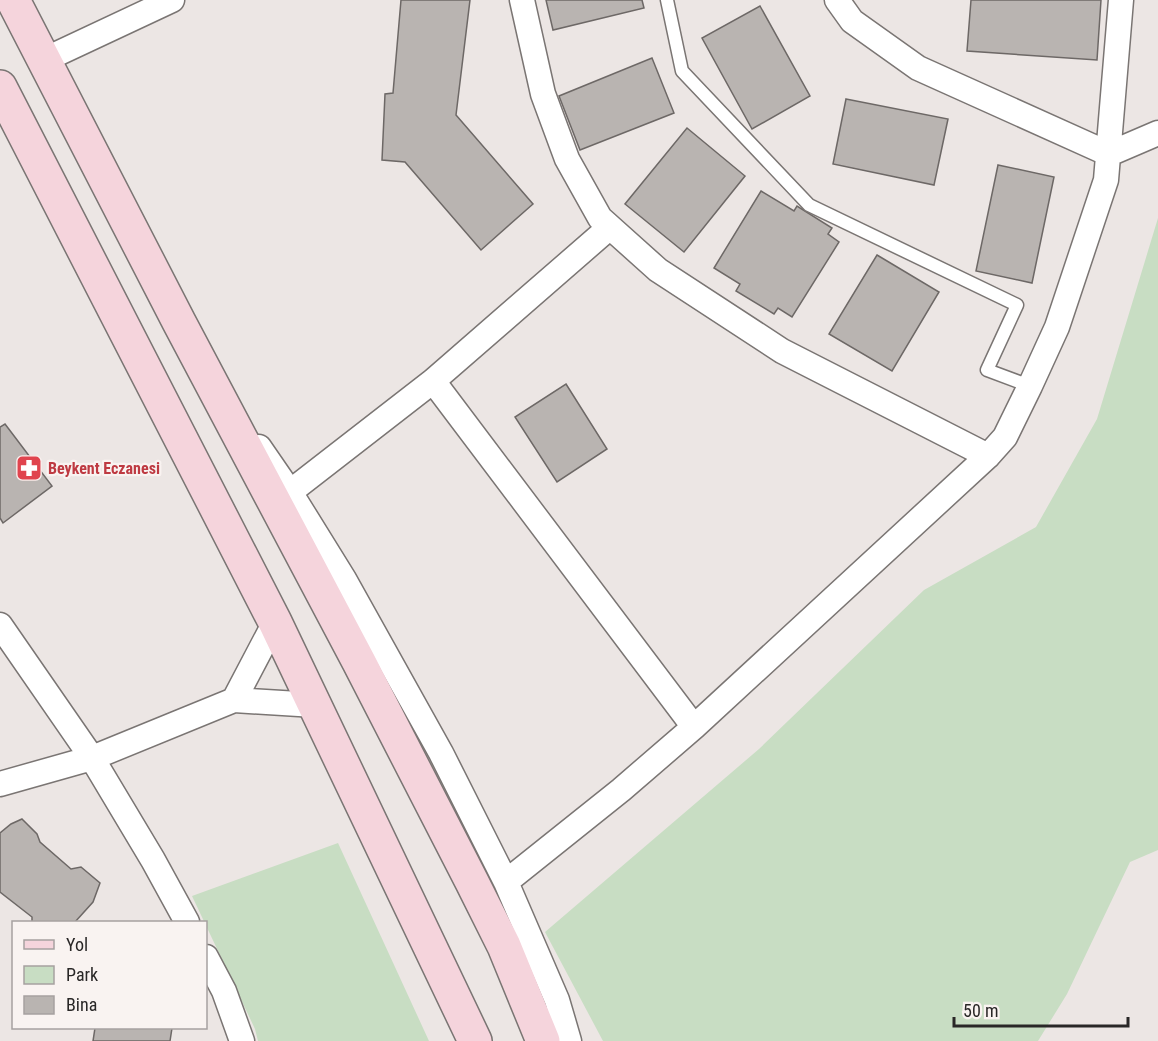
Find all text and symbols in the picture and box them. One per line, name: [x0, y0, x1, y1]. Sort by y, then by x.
pharmacy icon: Beykent Eczanesi: [14, 453, 44, 483]
place label: Beykent Eczanesi: [48, 459, 160, 478]
legend: [12, 921, 207, 1029]
text: Yol: [66, 934, 88, 955]
text: Park: [66, 964, 98, 985]
scale bar: [954, 990, 1128, 1028]
text: Bina: [66, 994, 97, 1015]
text: 50 m: [963, 1000, 998, 1021]

